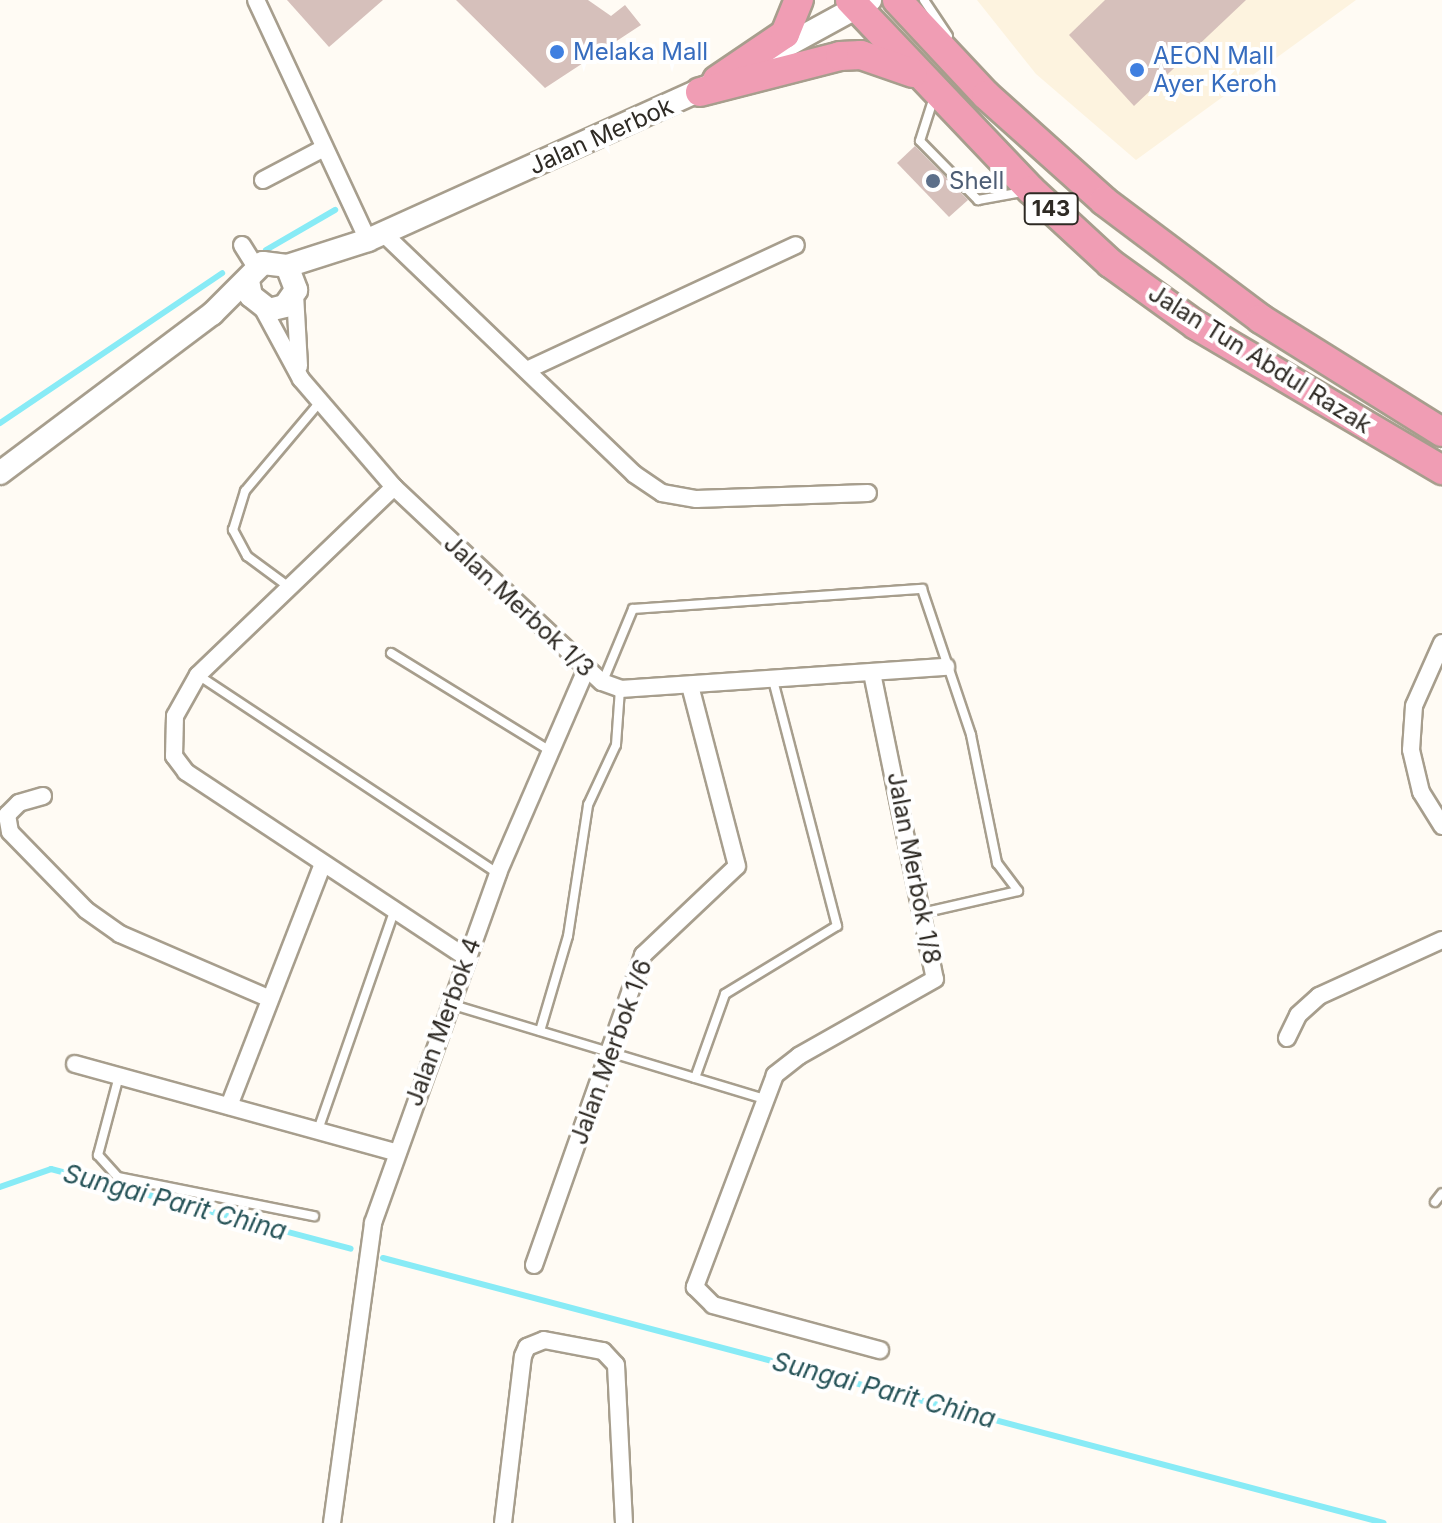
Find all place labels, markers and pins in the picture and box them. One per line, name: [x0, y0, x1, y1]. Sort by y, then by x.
place label: Melaka Mall: [573, 38, 708, 66]
place label: AEON Mall Ayer Keroh: [1153, 42, 1277, 98]
marker: Melaka Mall: [548, 43, 566, 61]
marker: AEON Mall Ayer Keroh: [1128, 61, 1146, 79]
place label: Shell: [949, 167, 1004, 195]
marker: Shell: [924, 172, 942, 190]

